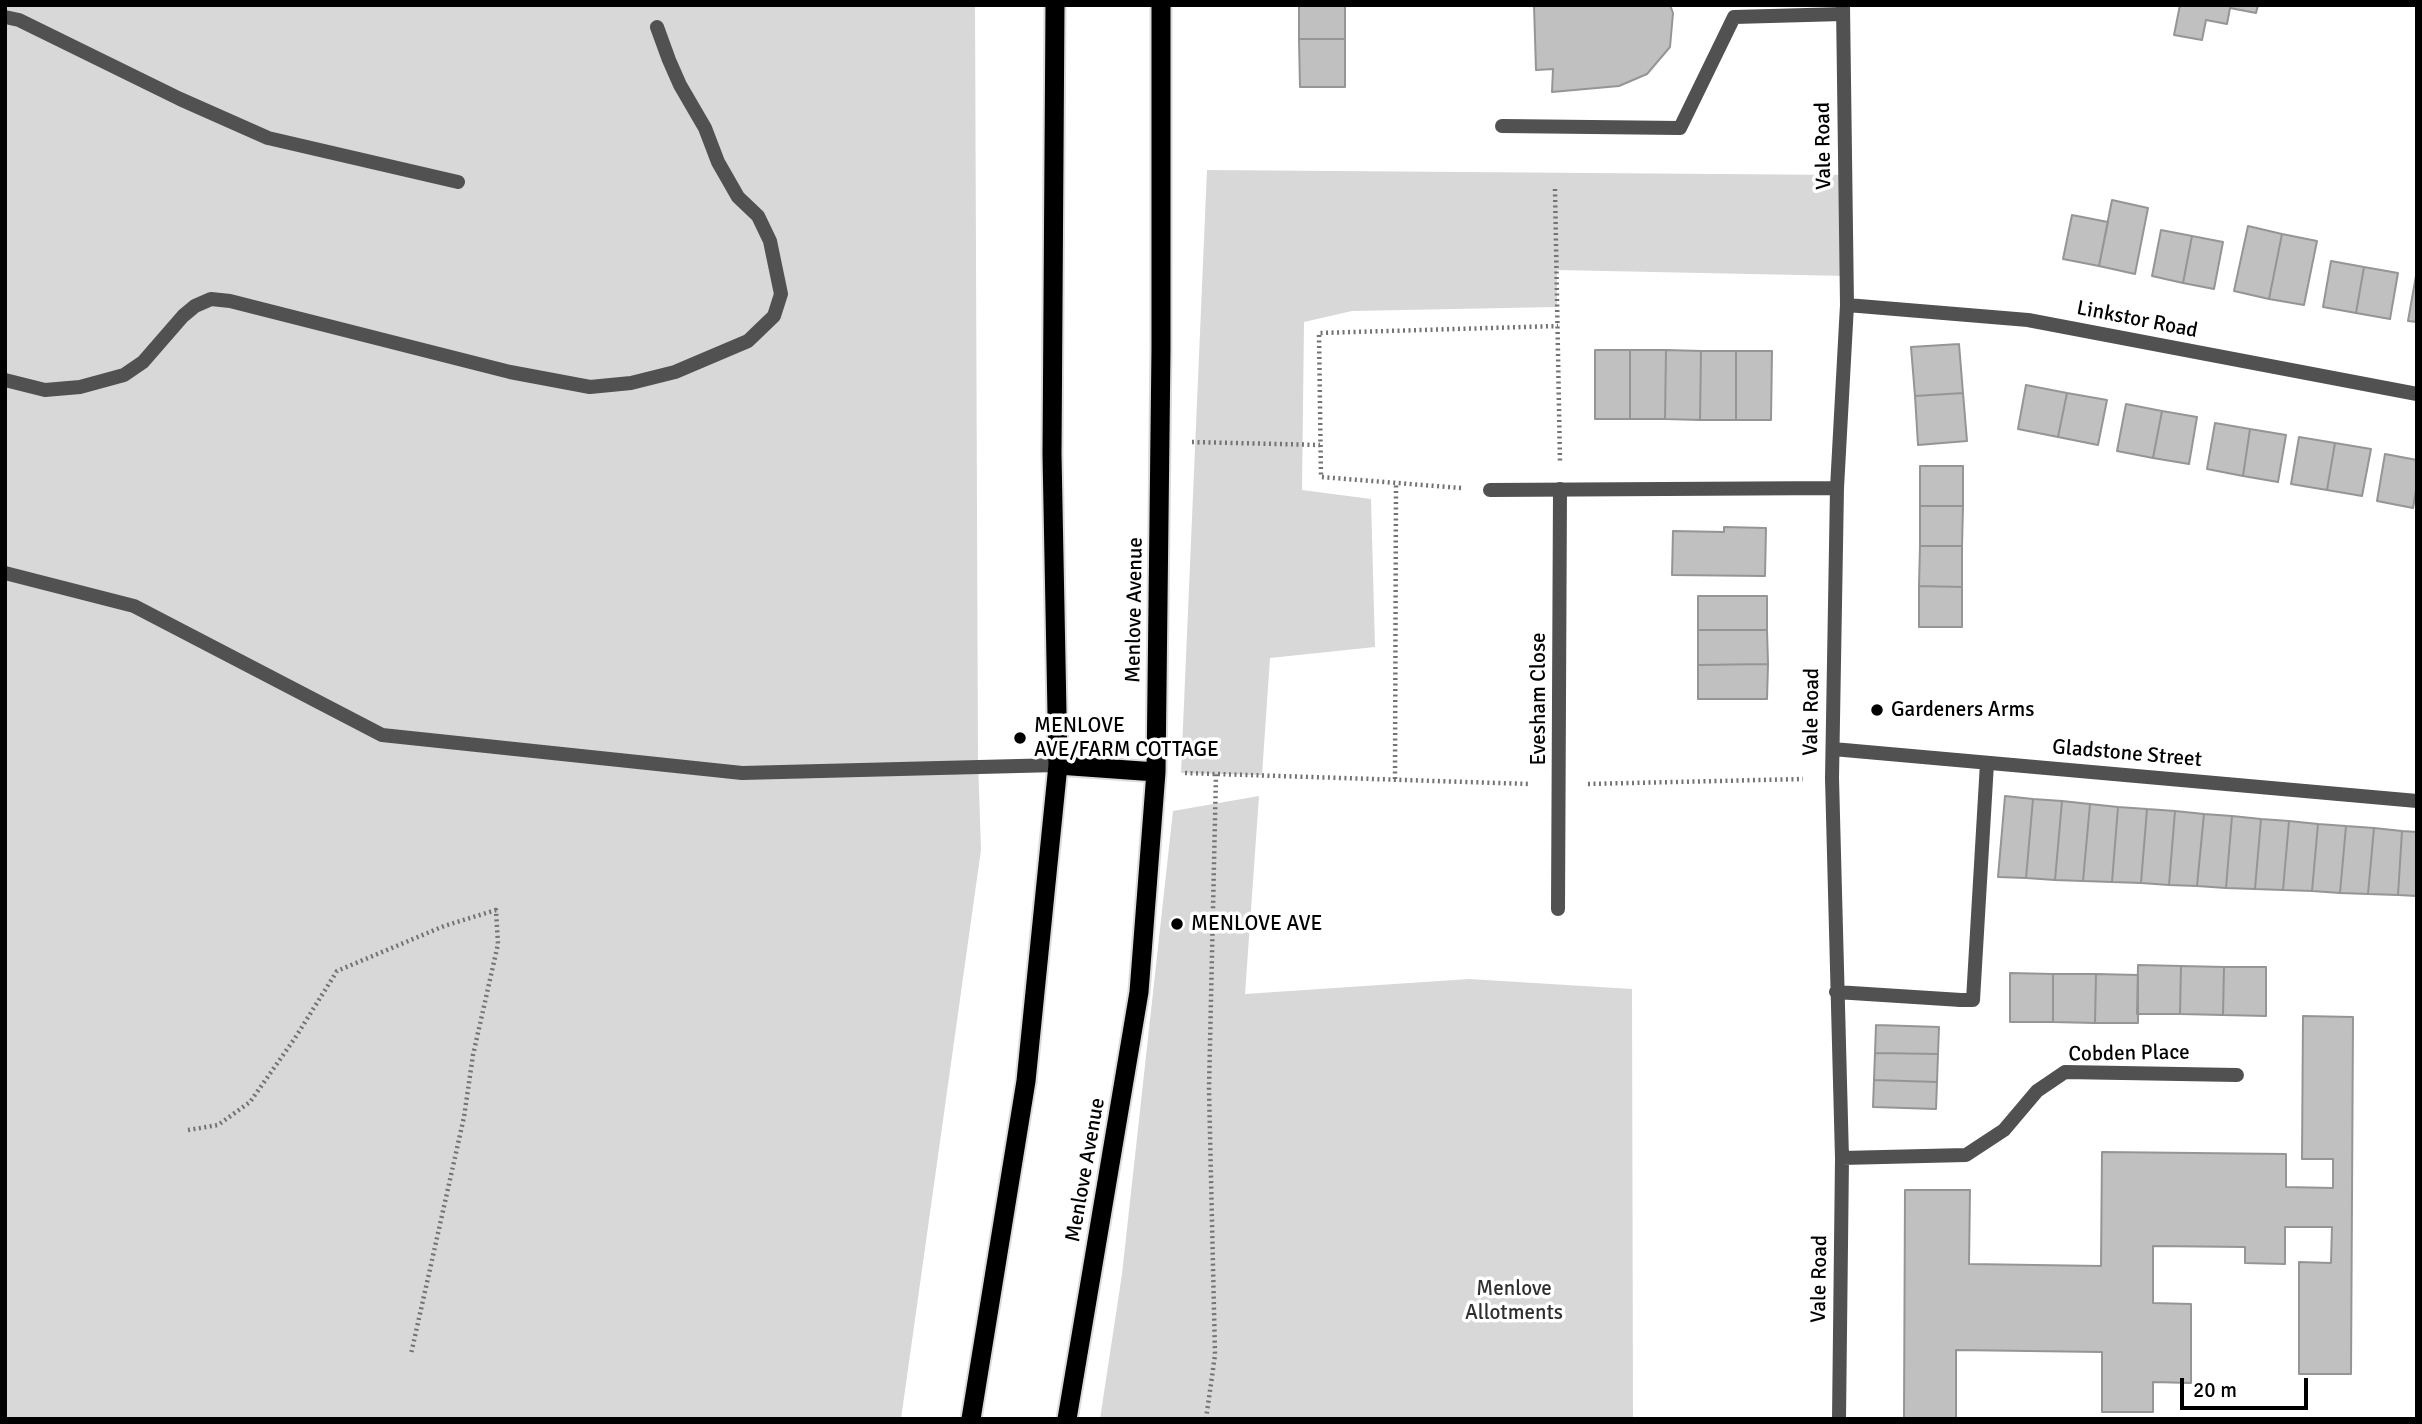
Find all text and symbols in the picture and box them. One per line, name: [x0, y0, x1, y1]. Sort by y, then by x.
street label: Vale Road: [1811, 102, 1837, 190]
street label: Linkstor Road: [2074, 296, 2200, 344]
street label: Menlove Avenue: [1121, 537, 1149, 683]
street label: Evesham Close: [1526, 632, 1552, 766]
street label: Vale Road: [1799, 668, 1825, 756]
place label: Gardeners Arms: [1891, 697, 2034, 723]
marker: Gardeners Arms: [1869, 702, 1885, 718]
place label: MENLOVE AVE/FARM COTTAGE: [1034, 713, 1219, 763]
marker: MENLOVE AVE/FARM COTTAGE: [1012, 730, 1028, 746]
street label: Gladstone Street: [2051, 735, 2203, 773]
place label: MENLOVE AVE: [1191, 911, 1322, 937]
marker: MENLOVE AVE: [1169, 916, 1185, 932]
street label: Cobden Place: [2068, 1040, 2190, 1068]
street label: Menlove Avenue: [1061, 1096, 1111, 1244]
street label: Vale Road: [1807, 1235, 1833, 1323]
park label: Menlove Allotments: [1465, 1276, 1563, 1326]
scale bar: [2184, 1364, 2312, 1408]
text: 20 m: [2193, 1377, 2237, 1403]

